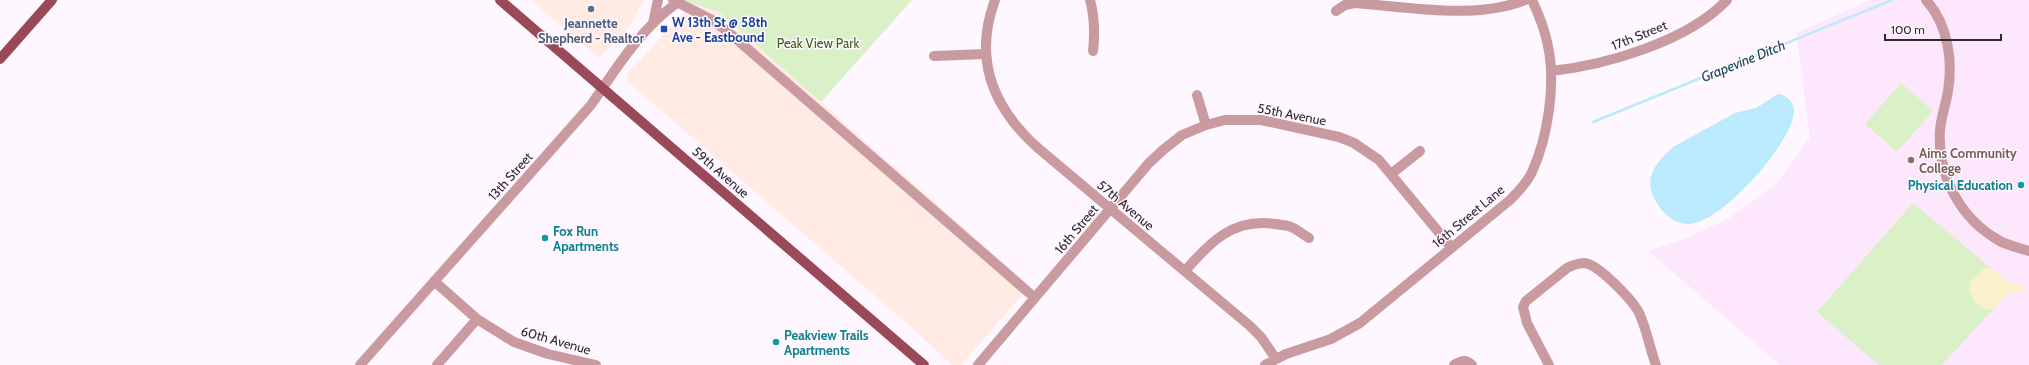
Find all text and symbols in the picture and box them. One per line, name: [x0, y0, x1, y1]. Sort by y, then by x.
marker: Jeannette Shepherd - Realtor: [586, 4, 596, 14]
place label: W 13th St @ 58th Ave - Eastbound: [672, 14, 767, 45]
place label: Jeannette Shepherd - Realtor: [538, 15, 645, 46]
street label: 17th Street: [1609, 16, 1670, 53]
scale bar: [1885, 16, 2001, 42]
text: 100 m: [1891, 22, 1925, 37]
marker: W 13th St @ 58th Ave - Eastbound: [659, 24, 669, 34]
park label: Peak View Park: [777, 35, 859, 51]
water label: Grapevine Ditch: [1698, 36, 1788, 86]
street label: 55th Avenue: [1256, 100, 1328, 129]
street label: 59th Avenue: [689, 143, 753, 201]
place label: Aims Community College: [1919, 145, 2017, 176]
street label: 13th Street: [484, 148, 536, 203]
marker: Aims Community College: [1906, 155, 1916, 165]
street label: 57th Avenue: [1094, 177, 1158, 234]
place label: Physical Education: [1908, 177, 2013, 193]
marker: Physical Education: [2016, 180, 2026, 190]
street label: 16th Street Lane: [1429, 181, 1507, 251]
street label: 16th Street: [1051, 201, 1102, 257]
place label: Fox Run Apartments: [553, 223, 619, 254]
marker: Fox Run Apartments: [540, 233, 550, 243]
street label: 60th Avenue: [519, 322, 593, 358]
place label: Peakview Trails Apartments: [784, 327, 869, 358]
marker: Peakview Trails Apartments: [771, 337, 781, 347]

